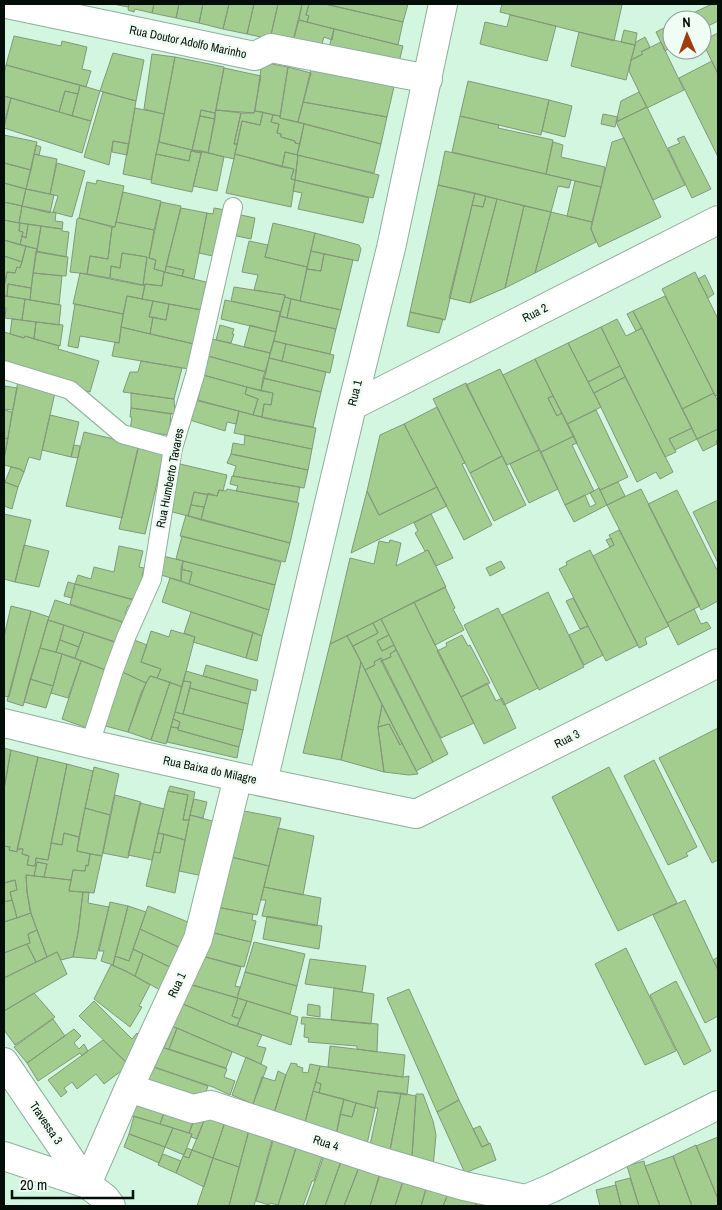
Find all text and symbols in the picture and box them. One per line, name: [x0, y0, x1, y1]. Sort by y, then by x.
north arrow: [662, 10, 712, 60]
text: N: [682, 13, 691, 31]
street label: Rua Doutor Adolfo Marinho: [128, 22, 248, 62]
street label: Rua 2: [520, 300, 550, 326]
street label: Rua 1: [344, 378, 366, 408]
street label: Rua Humberto Tavares: [152, 427, 188, 529]
street label: Rua 3: [552, 726, 582, 752]
street label: Rua Baixa do Milagre: [162, 752, 258, 788]
street label: Rua 1: [164, 969, 190, 1000]
street label: Travessa 3: [26, 1099, 66, 1147]
street label: Rua 4: [311, 1131, 341, 1155]
scale bar: [12, 1168, 134, 1200]
text: 20 m: [20, 1174, 47, 1195]

